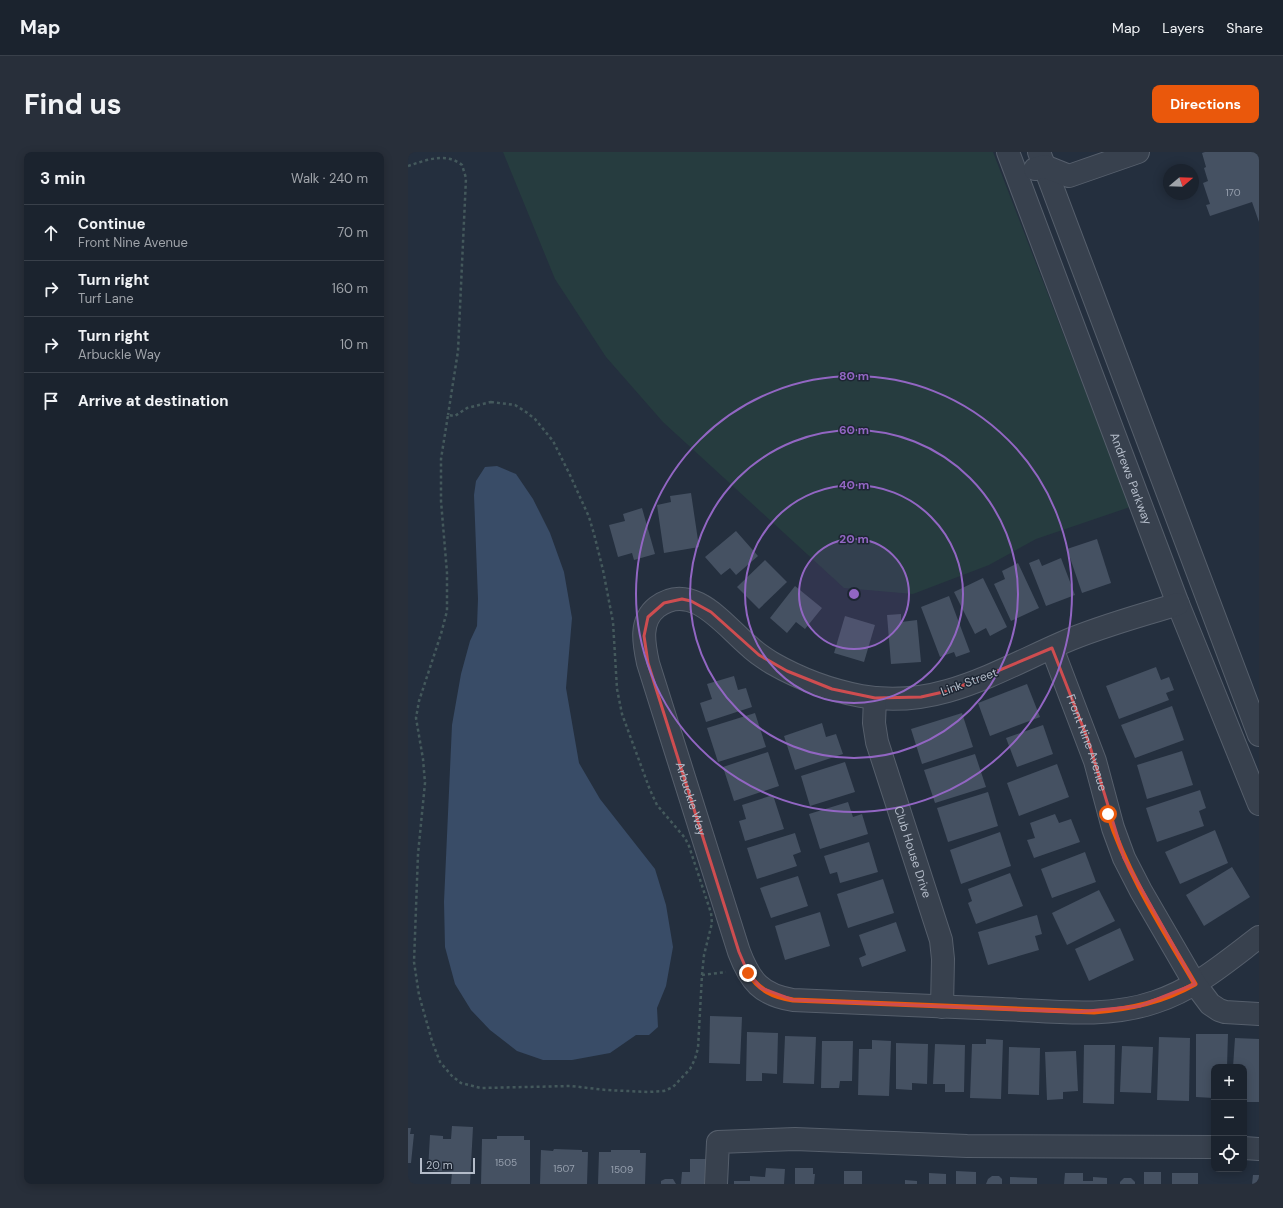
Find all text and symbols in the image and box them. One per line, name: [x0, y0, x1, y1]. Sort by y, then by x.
text: Map: [20, 15, 60, 40]
text: Map: [1112, 19, 1140, 37]
text: Layers: [1162, 19, 1204, 37]
text: Share: [1226, 19, 1263, 37]
button: Directions: [1152, 85, 1259, 123]
text: Find us: [24, 86, 122, 123]
north arrow: [1163, 164, 1199, 200]
text: 3 min: [40, 167, 85, 189]
text: Walk · 240 m: [291, 170, 368, 187]
house number: 170: [1225, 186, 1241, 199]
text: Continue: [78, 214, 146, 234]
icon: ahead: [40, 222, 62, 244]
text: 70 m: [337, 224, 368, 241]
text: Front Nine Avenue: [78, 234, 188, 251]
text: Turn right: [78, 270, 149, 290]
icon: right: [40, 278, 62, 300]
text: 160 m: [332, 280, 368, 297]
text: Turf Lane: [78, 290, 134, 307]
text: Turn right: [78, 326, 149, 346]
icon: right: [40, 334, 62, 356]
text: 10 m: [340, 336, 368, 353]
text: Arbuckle Way: [78, 346, 161, 363]
text: 80 m: [839, 368, 869, 384]
icon: arrive: [40, 390, 62, 412]
text: Arrive at destination: [78, 391, 229, 411]
text: 60 m: [839, 422, 869, 438]
street label: Andrews Parkway: [1106, 430, 1156, 527]
text: 40 m: [839, 477, 869, 493]
text: 20 m: [839, 531, 869, 547]
centre of rings: [847, 587, 861, 601]
street label: Link Street: [938, 664, 1000, 700]
street label: Front Nine Avenue: [1062, 692, 1111, 793]
street label: Arbuckle Way: [672, 760, 710, 838]
street label: Club House Drive: [890, 804, 935, 900]
route start: [1099, 805, 1117, 823]
route end: [739, 964, 757, 982]
map controls: [1211, 1064, 1247, 1172]
button: +: [1211, 1064, 1247, 1100]
button: −: [1211, 1100, 1247, 1136]
button: locate: [1211, 1136, 1247, 1172]
scale bar: [420, 1156, 475, 1175]
house number: 1505: [495, 1156, 517, 1169]
text: 20 m: [426, 1158, 452, 1172]
house number: 1507: [553, 1162, 575, 1175]
house number: 1509: [611, 1163, 633, 1176]

